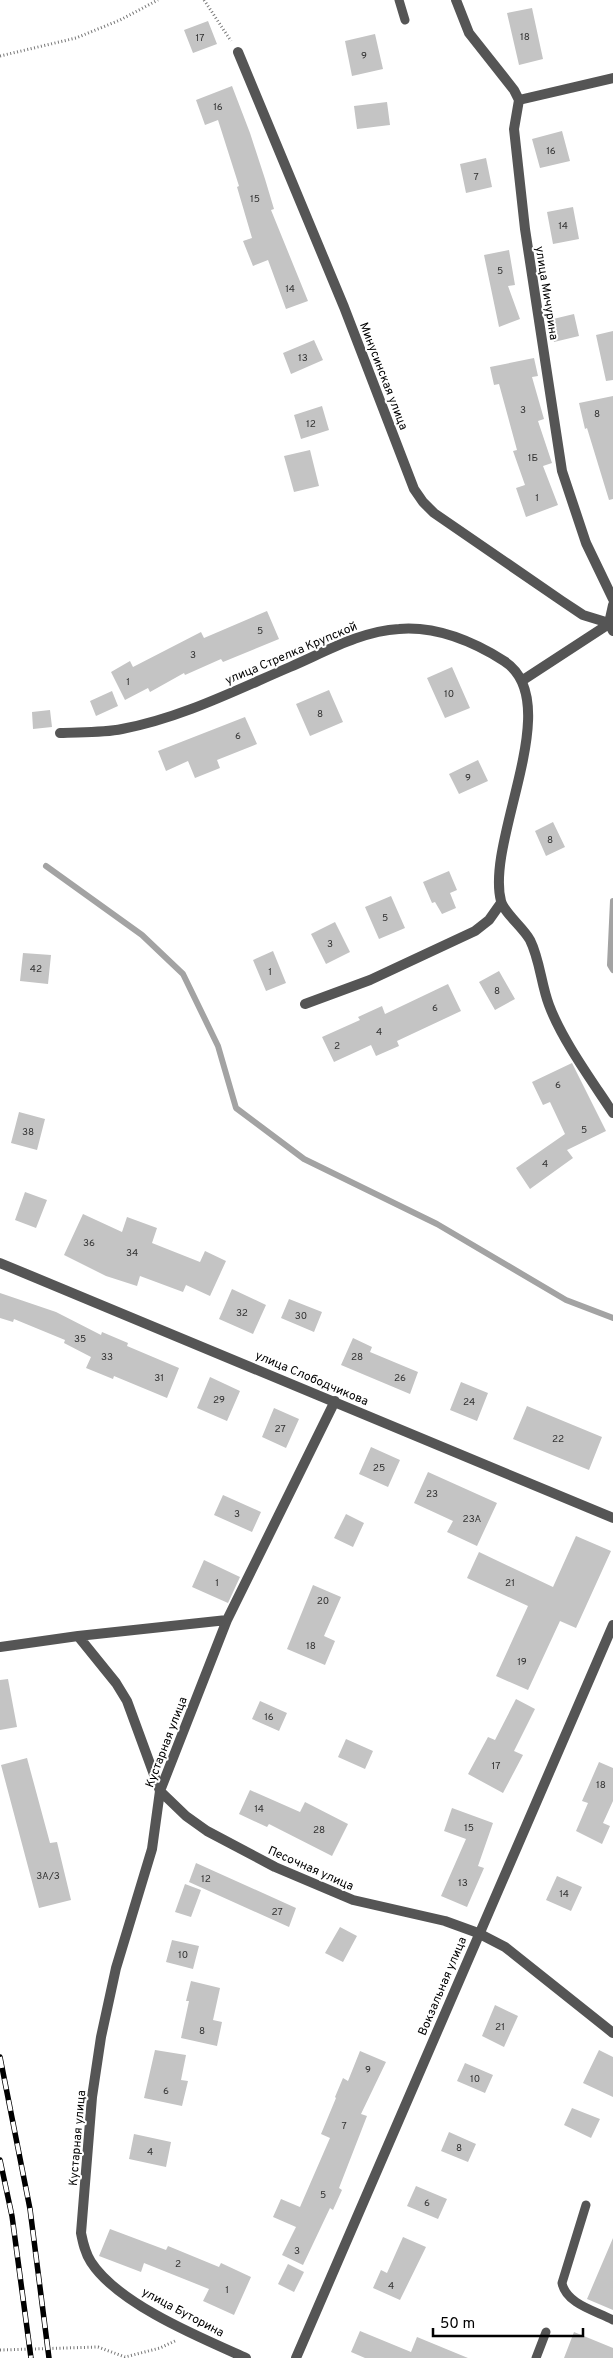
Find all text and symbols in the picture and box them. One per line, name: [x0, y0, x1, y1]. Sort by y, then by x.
house number: 18: [520, 31, 530, 44]
house number: 17: [196, 32, 204, 45]
house number: 9: [361, 50, 367, 63]
house number: 16: [213, 101, 223, 114]
house number: 16: [546, 145, 556, 158]
house number: 7: [473, 171, 479, 184]
house number: 15: [250, 193, 260, 206]
house number: 14: [558, 220, 568, 233]
street label: улица Мичурина: [531, 245, 561, 341]
house number: 5: [497, 265, 503, 278]
house number: 14: [285, 283, 295, 296]
street label: Минусинская улица: [355, 320, 411, 432]
house number: 13: [298, 352, 308, 365]
house number: 3: [520, 404, 526, 417]
house number: 8: [594, 408, 600, 421]
house number: 12: [306, 418, 316, 431]
house number: 1Б: [528, 452, 538, 465]
house number: 1: [535, 492, 539, 505]
street label: улица Стрелка Крупской: [223, 619, 360, 689]
house number: 5: [257, 625, 263, 638]
house number: 3: [190, 649, 196, 662]
house number: 1: [126, 676, 130, 689]
house number: 10: [444, 688, 454, 701]
house number: 8: [317, 708, 323, 721]
house number: 6: [235, 730, 241, 743]
house number: 9: [465, 772, 471, 785]
house number: 8: [547, 834, 553, 847]
house number: 5: [382, 912, 388, 925]
house number: 3: [327, 938, 333, 951]
house number: 42: [30, 963, 42, 976]
house number: 1: [268, 966, 272, 979]
house number: 8: [494, 985, 500, 998]
house number: 6: [432, 1002, 438, 1015]
house number: 4: [376, 1026, 382, 1039]
house number: 2: [334, 1040, 340, 1053]
house number: 6: [555, 1079, 561, 1092]
house number: 5: [581, 1124, 587, 1137]
house number: 38: [22, 1126, 34, 1139]
house number: 4: [542, 1158, 548, 1171]
house number: 36: [83, 1237, 95, 1250]
house number: 34: [126, 1247, 138, 1260]
house number: 32: [236, 1307, 248, 1320]
house number: 30: [295, 1310, 307, 1323]
house number: 35: [74, 1333, 86, 1346]
street label: улица Слободчикова: [253, 1348, 371, 1410]
house number: 33: [101, 1351, 113, 1364]
house number: 28: [351, 1351, 363, 1364]
house number: 31: [154, 1372, 164, 1385]
house number: 26: [394, 1372, 406, 1385]
house number: 29: [213, 1394, 225, 1407]
house number: 24: [463, 1396, 475, 1409]
house number: 27: [274, 1423, 286, 1436]
house number: 22: [552, 1433, 564, 1446]
house number: 25: [373, 1462, 385, 1475]
house number: 23: [426, 1488, 438, 1501]
house number: 3: [234, 1508, 240, 1521]
house number: 23А: [463, 1513, 482, 1526]
house number: 1: [215, 1577, 219, 1590]
house number: 21: [505, 1577, 515, 1590]
house number: 20: [317, 1595, 329, 1608]
house number: 18: [306, 1640, 316, 1653]
house number: 19: [517, 1656, 527, 1669]
street label: Кустарная улица: [142, 1695, 192, 1790]
house number: 16: [264, 1711, 274, 1724]
house number: 17: [492, 1760, 500, 1773]
house number: 18: [596, 1779, 606, 1792]
house number: 14: [254, 1803, 264, 1816]
house number: 15: [464, 1822, 474, 1835]
house number: 28: [313, 1824, 325, 1837]
street label: Песочная улица: [265, 1843, 356, 1895]
house number: 3А/3: [36, 1870, 60, 1883]
house number: 12: [201, 1873, 211, 1886]
house number: 13: [458, 1877, 468, 1890]
house number: 14: [559, 1888, 569, 1901]
house number: 27: [271, 1906, 283, 1919]
street label: Вокзальная улица: [415, 1935, 471, 2038]
house number: 10: [178, 1949, 188, 1962]
house number: 21: [495, 2021, 505, 2034]
house number: 8: [199, 2025, 205, 2038]
house number: 9: [365, 2064, 371, 2077]
house number: 10: [470, 2073, 480, 2086]
house number: 6: [163, 2085, 169, 2098]
street label: Кустарная улица: [66, 2089, 90, 2187]
house number: 7: [341, 2120, 347, 2133]
house number: 8: [456, 2142, 462, 2155]
house number: 4: [147, 2146, 153, 2159]
house number: 5: [320, 2189, 326, 2202]
house number: 6: [424, 2197, 430, 2210]
house number: 3: [294, 2245, 300, 2258]
house number: 2: [175, 2258, 181, 2271]
house number: 4: [388, 2280, 394, 2293]
street label: улица Буторина: [139, 2284, 227, 2341]
house number: 1: [225, 2284, 229, 2297]
scale bar: [433, 2306, 583, 2338]
text: 50 m: [440, 2315, 475, 2334]

